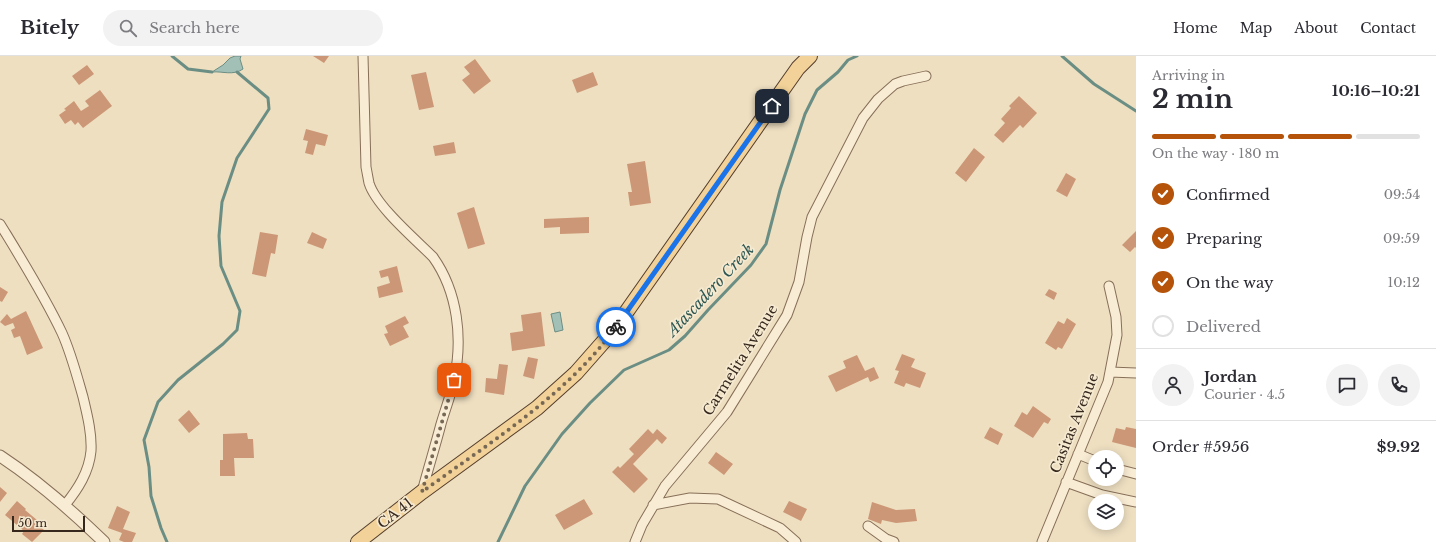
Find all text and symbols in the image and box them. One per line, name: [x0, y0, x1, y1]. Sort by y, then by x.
search box: [103, 10, 383, 46]
text: Bitely: [20, 16, 79, 39]
icon: search: [117, 17, 139, 39]
text: Search here: [149, 18, 240, 37]
text: Home: [1173, 19, 1218, 37]
text: Map: [1240, 19, 1272, 37]
text: About: [1294, 19, 1338, 37]
text: Contact: [1360, 19, 1416, 37]
text: Arriving in: [1152, 67, 1225, 84]
text: 10:16–10:21: [1332, 81, 1420, 100]
text: 2 min: [1152, 83, 1233, 115]
pin: [755, 89, 789, 123]
icon: home: [761, 95, 783, 117]
text: On the way · 180 m: [1152, 145, 1279, 162]
icon: check: [1152, 183, 1174, 205]
text: Confirmed: [1186, 185, 1270, 204]
text: 09:54: [1384, 186, 1420, 203]
icon: check: [1152, 227, 1174, 249]
text: Preparing: [1186, 229, 1262, 248]
text: 09:59: [1383, 230, 1420, 247]
water label: Atascadero Creek: [661, 240, 758, 341]
icon: check: [1152, 271, 1174, 293]
text: On the way: [1186, 273, 1274, 292]
text: 10:12: [1387, 274, 1420, 291]
street label: Carmelita Avenue: [699, 301, 781, 419]
courier: [596, 307, 636, 347]
icon: bike: [605, 316, 627, 338]
text: Delivered: [1186, 317, 1261, 336]
pin: [437, 363, 471, 397]
button: person: [1152, 364, 1194, 406]
button: chat: [1326, 364, 1368, 406]
button: phone: [1378, 364, 1420, 406]
text: Jordan: [1204, 367, 1257, 386]
icon: bag: [443, 369, 465, 391]
street label: Casitas Avenue: [1046, 370, 1102, 476]
text: Courier · 4.5: [1204, 386, 1285, 403]
text: Order #5956: [1152, 437, 1249, 456]
text: $9.92: [1377, 437, 1420, 456]
map controls: [1088, 450, 1124, 530]
button: locate: [1088, 450, 1124, 486]
street label: CA 41: [374, 494, 416, 532]
button: layers: [1088, 494, 1124, 530]
scale bar: [12, 514, 85, 533]
text: 50 m: [18, 516, 47, 530]

